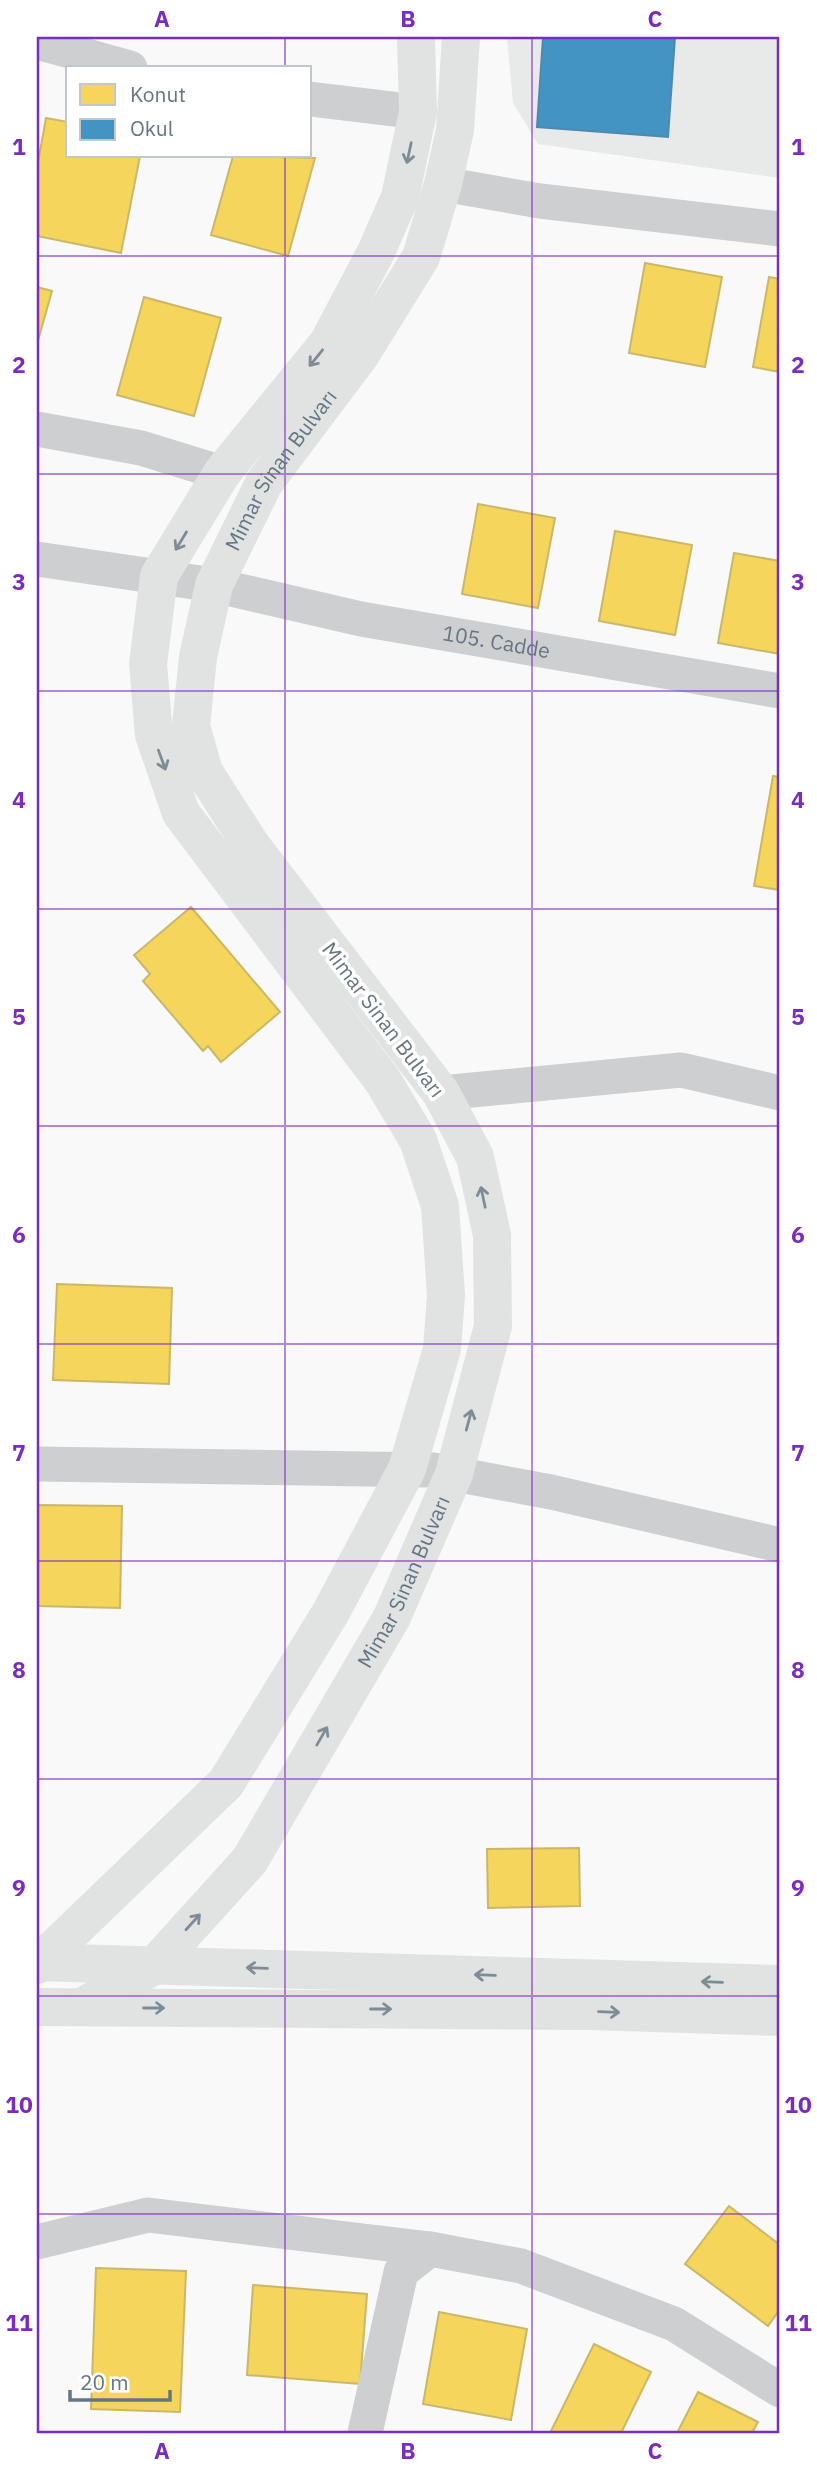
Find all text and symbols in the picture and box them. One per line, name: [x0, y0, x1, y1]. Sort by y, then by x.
text: A: [154, 3, 170, 33]
text: B: [400, 3, 416, 33]
text: C: [648, 3, 663, 33]
legend: [66, 66, 312, 158]
text: Konut: [130, 80, 186, 108]
text: Okul: [130, 114, 174, 142]
text: 1: [12, 131, 26, 161]
text: 1: [791, 131, 805, 161]
one-way arrow: [402, 141, 416, 164]
text: 2: [12, 349, 26, 379]
one-way arrow: [308, 349, 324, 367]
text: 2: [791, 349, 805, 379]
street label: Mimar Sinan Bulvarı: [218, 383, 343, 555]
one-way arrow: [173, 530, 187, 550]
text: 3: [12, 566, 26, 596]
text: 3: [791, 566, 805, 596]
street label: 105. Cadde: [440, 618, 552, 664]
one-way arrow: [157, 748, 169, 770]
text: 4: [12, 784, 26, 814]
text: 4: [791, 784, 805, 814]
street label: Mimar Sinan Bulvarı: [316, 936, 451, 1103]
text: 5: [12, 1001, 26, 1031]
text: 5: [791, 1001, 805, 1031]
one-way arrow: [476, 1186, 490, 1209]
text: 6: [12, 1219, 26, 1249]
text: 6: [791, 1219, 805, 1249]
one-way arrow: [463, 1409, 476, 1431]
text: 7: [12, 1437, 26, 1467]
text: 7: [791, 1437, 805, 1467]
street label: Mimar Sinan Bulvarı: [350, 1491, 456, 1673]
text: 8: [12, 1654, 26, 1684]
text: 8: [791, 1654, 805, 1684]
one-way arrow: [316, 1727, 330, 1747]
text: 9: [12, 1872, 26, 1902]
text: 9: [791, 1872, 805, 1902]
one-way arrow: [185, 1914, 201, 1932]
one-way arrow: [246, 1962, 269, 1975]
one-way arrow: [473, 1968, 496, 1982]
one-way arrow: [701, 1975, 724, 1989]
one-way arrow: [142, 2001, 165, 2015]
one-way arrow: [370, 2003, 393, 2016]
one-way arrow: [597, 2005, 620, 2018]
text: 10: [5, 2089, 33, 2119]
text: 10: [784, 2089, 812, 2119]
text: 11: [5, 2307, 33, 2337]
text: 11: [784, 2307, 812, 2337]
scale bar: [70, 2358, 170, 2402]
text: 20 m: [80, 2368, 129, 2396]
text: A: [154, 2435, 170, 2465]
text: B: [400, 2435, 416, 2465]
text: C: [648, 2435, 663, 2465]

